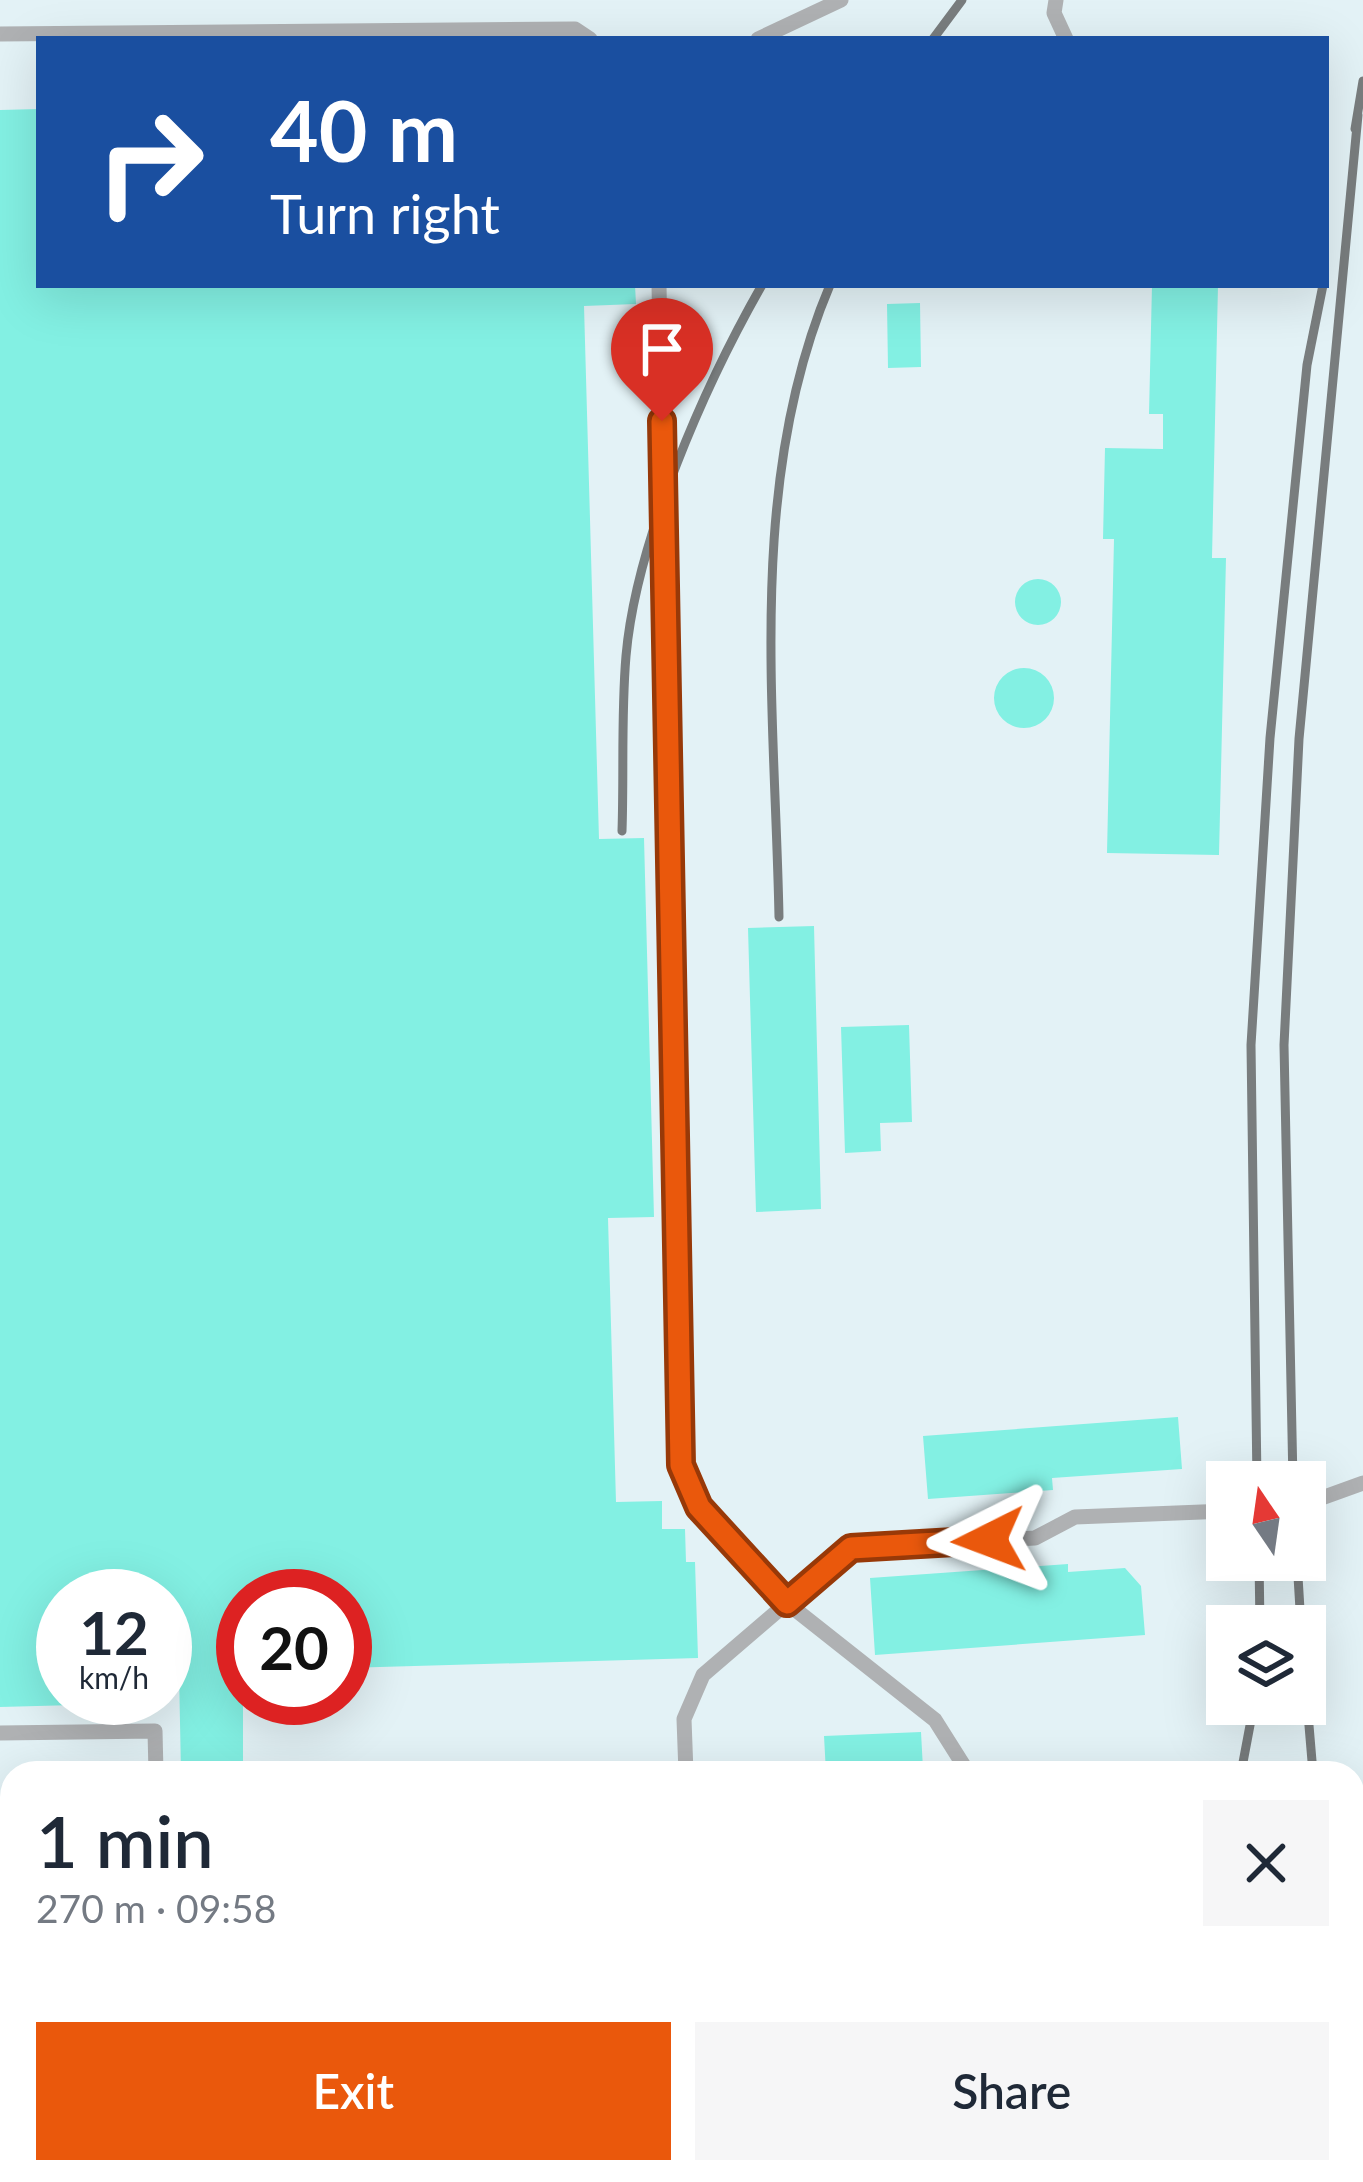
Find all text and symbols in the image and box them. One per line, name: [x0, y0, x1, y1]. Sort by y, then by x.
text: 40 m: [270, 79, 458, 180]
icon: right: [72, 84, 228, 240]
text: Turn right: [270, 181, 500, 246]
pin: [611, 298, 713, 421]
icon: arrive: [629, 316, 695, 382]
north arrow: [1206, 1461, 1326, 1581]
map controls: [1206, 1461, 1326, 1725]
position arrow: [926, 1477, 1052, 1603]
speed limit sign: 20: [216, 1569, 372, 1725]
text: 12: [79, 1596, 149, 1668]
button: layers: [1206, 1605, 1326, 1725]
text: km/h: [79, 1659, 149, 1695]
text: 1 min: [36, 1797, 214, 1883]
button: close: [1203, 1800, 1329, 1926]
text: 270 m · 09:58: [36, 1885, 276, 1931]
button: Exit: [36, 2022, 671, 2160]
button: Share: [695, 2022, 1329, 2160]

